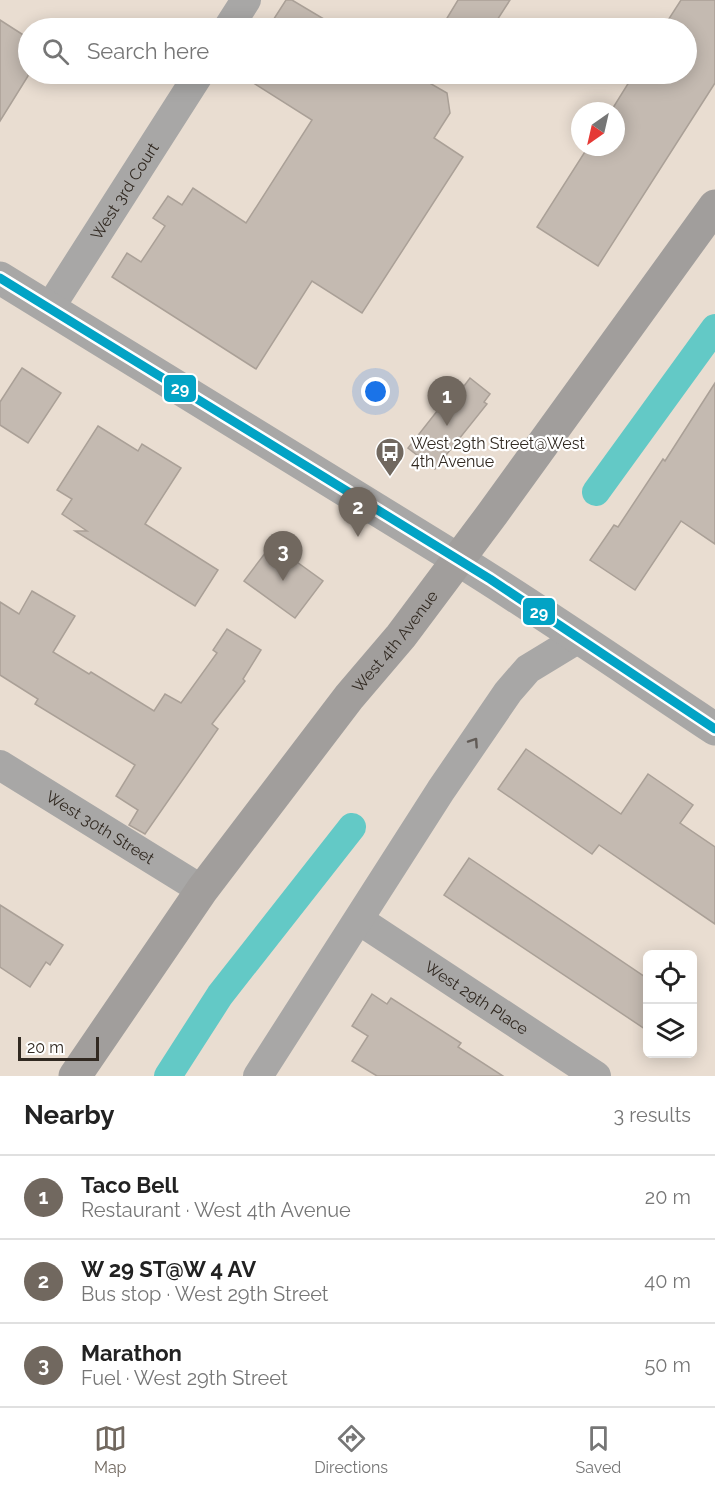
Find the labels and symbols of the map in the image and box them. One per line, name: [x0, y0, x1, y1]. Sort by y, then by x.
north arrow: [571, 102, 625, 156]
street label: West 3rd Court: [86, 138, 163, 243]
line badge: 29: [163, 374, 197, 403]
pin: 1: [428, 376, 466, 426]
your location: [361, 377, 390, 406]
text: 29: [171, 379, 189, 398]
place label: West 29th Street@West 4th Avenue: [411, 434, 585, 471]
bus stop icon: West 29th Street@West 4th Avenue: [374, 436, 406, 478]
pin: 2: [338, 488, 378, 537]
pin: 3: [264, 532, 302, 581]
street label: West 4th Avenue: [348, 586, 441, 696]
line badge: 29: [522, 597, 556, 626]
text: 29: [530, 603, 548, 622]
one-way arrow: [467, 737, 478, 748]
street label: West 30th Street: [43, 786, 159, 868]
street label: West 29th Place: [421, 957, 532, 1038]
scale bar: [18, 1034, 99, 1062]

